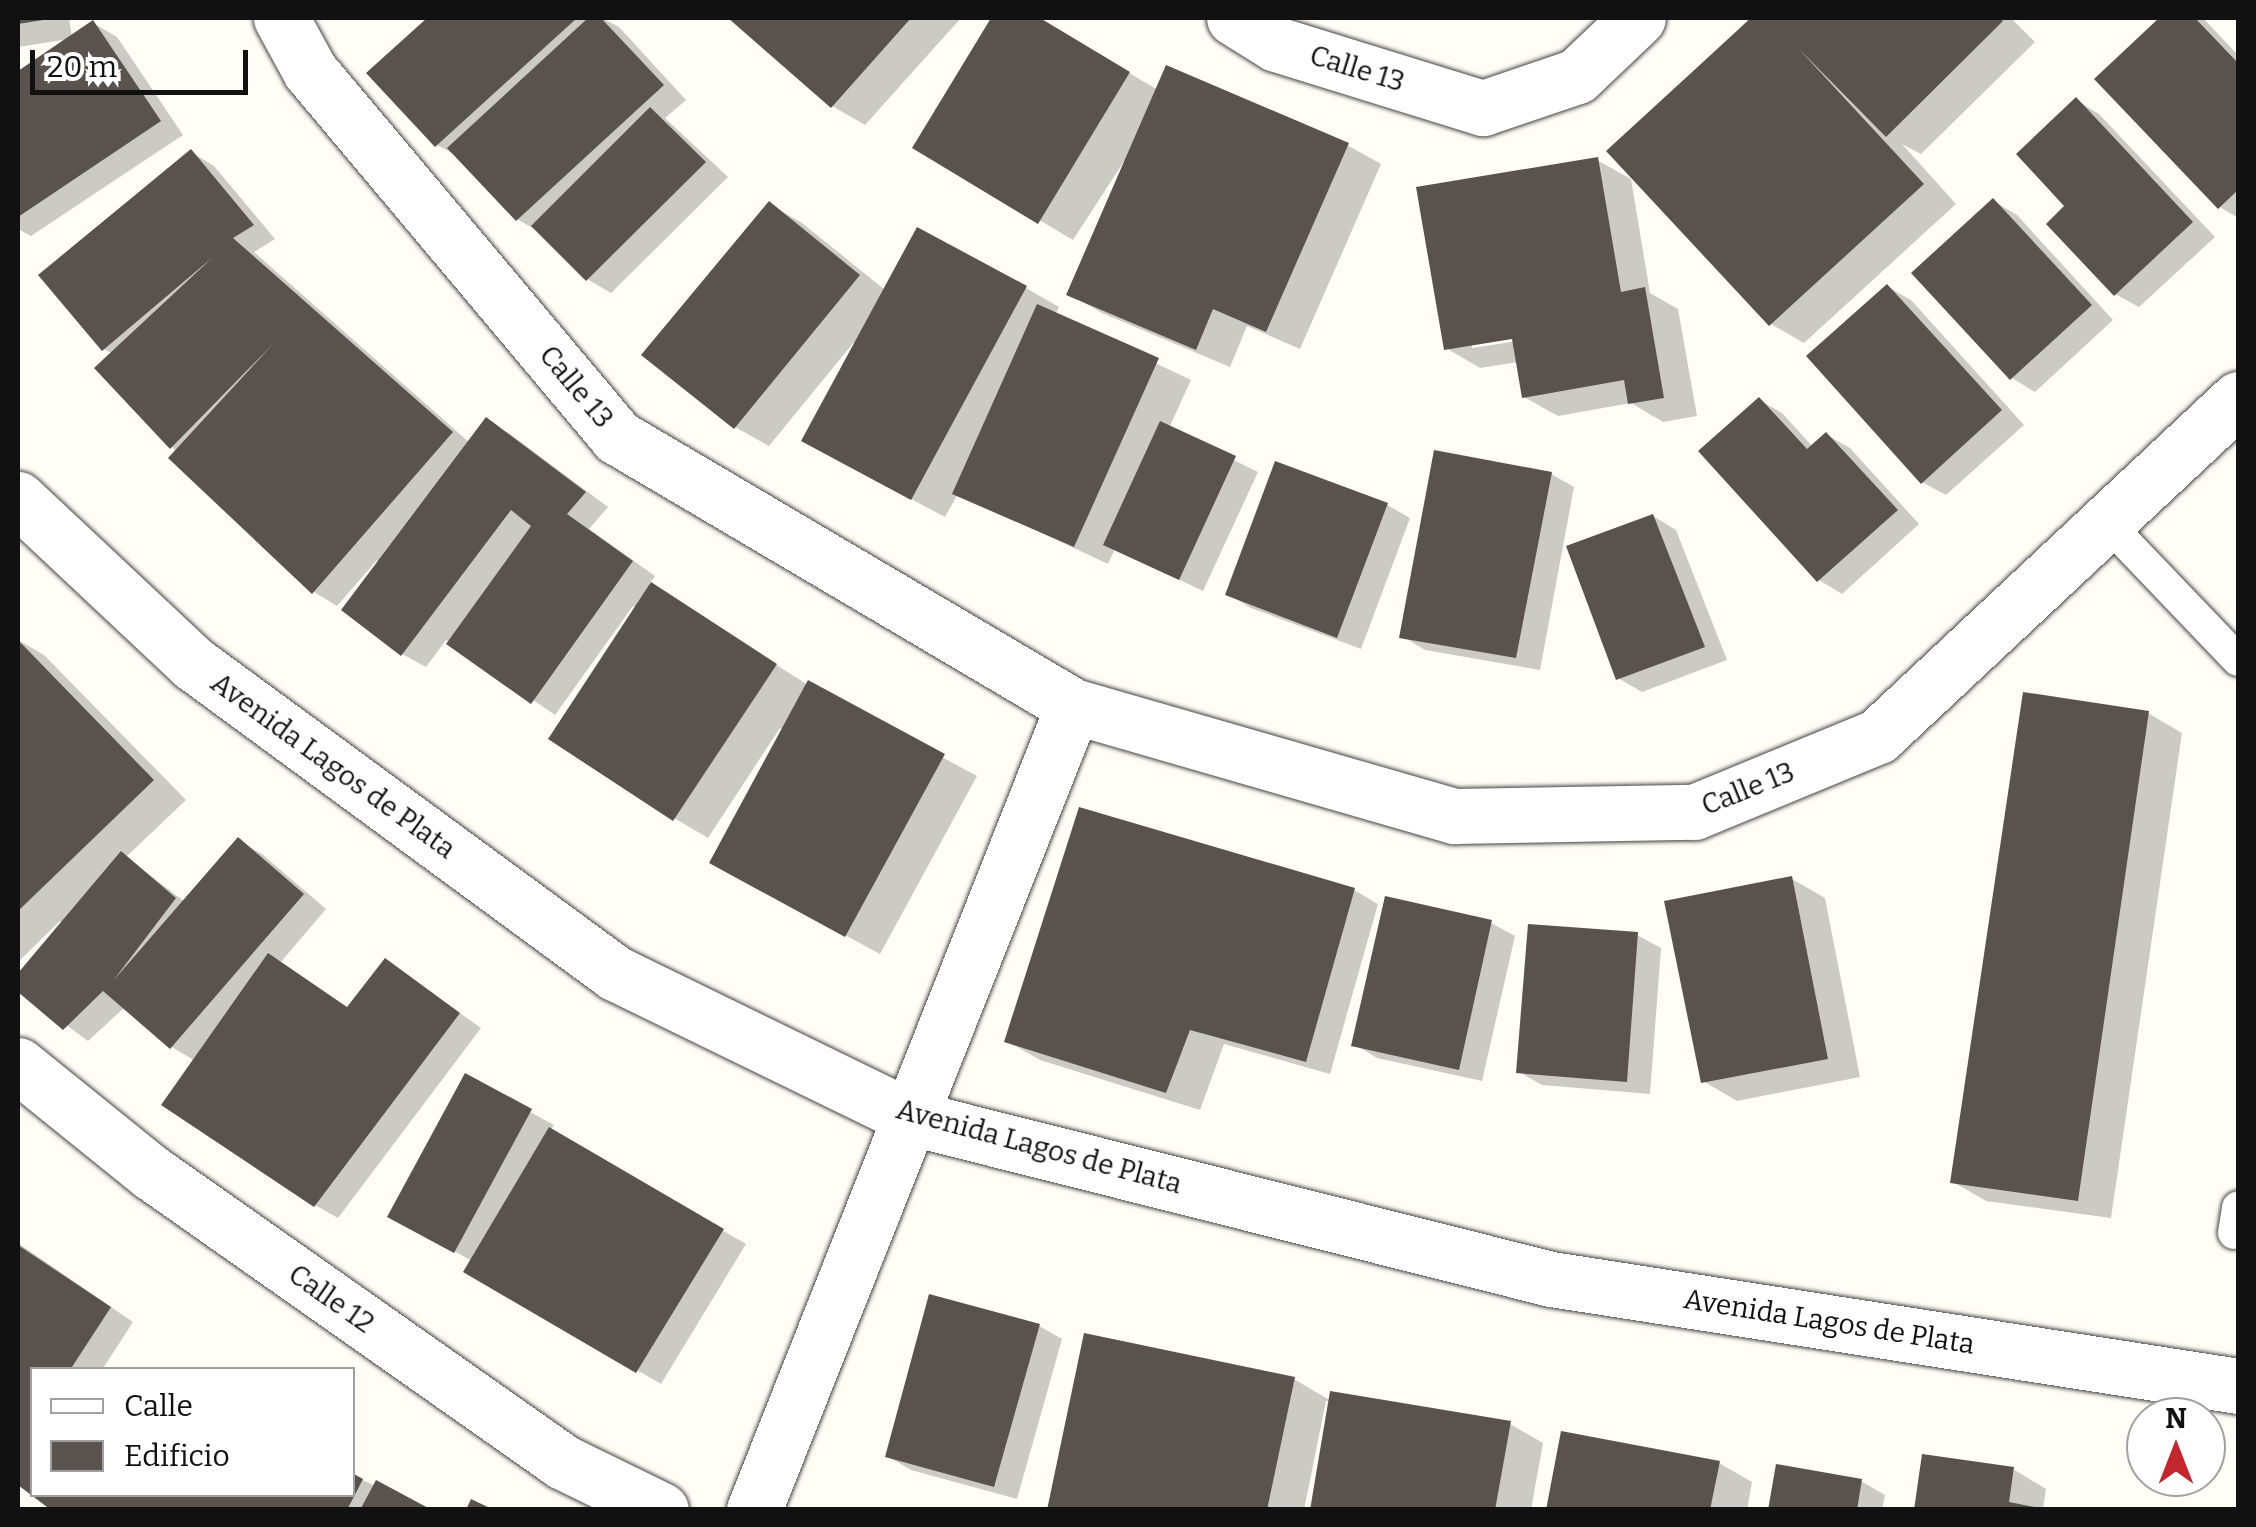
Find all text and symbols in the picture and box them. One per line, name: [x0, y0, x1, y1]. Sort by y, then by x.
scale bar: [35, 30, 252, 92]
street label: Calle 13: [1306, 39, 1408, 99]
text: 20 m: [47, 49, 117, 85]
street label: Calle 13: [532, 339, 620, 435]
street label: Avenida Lagos de Plata: [204, 666, 462, 866]
street label: Calle 13: [1697, 755, 1799, 823]
street label: Avenida Lagos de Plata: [893, 1093, 1185, 1201]
street label: Calle 12: [282, 1258, 380, 1340]
street label: Avenida Lagos de Plata: [1681, 1282, 1977, 1362]
legend: [30, 1367, 355, 1497]
text: Calle: [124, 1388, 193, 1424]
north arrow: [2126, 1397, 2226, 1497]
text: N: [2165, 1402, 2187, 1435]
text: Edificio: [124, 1438, 230, 1474]

